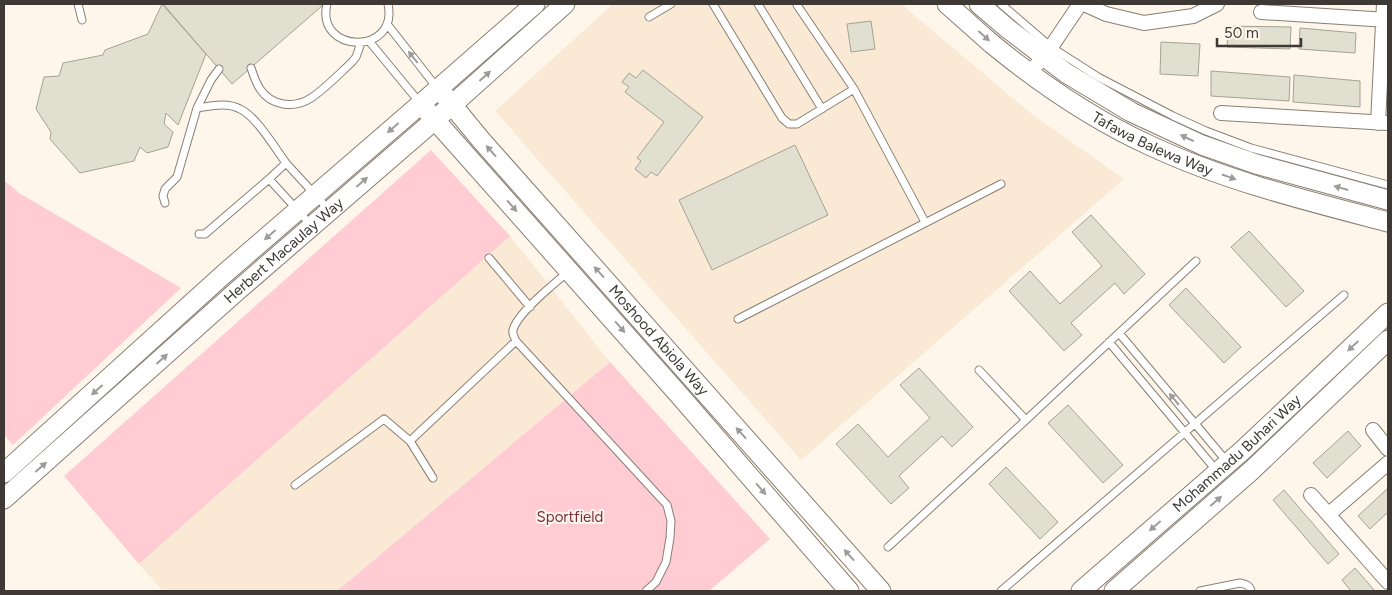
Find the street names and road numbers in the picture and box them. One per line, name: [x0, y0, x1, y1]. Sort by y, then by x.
street label: Tafawa Balewa Way: [1089, 108, 1215, 180]
street label: Herbert Macaulay Way: [220, 194, 347, 307]
street label: Moshood Abiola Way: [605, 281, 712, 399]
street label: Mohammadu Buhari Way: [1169, 391, 1305, 516]

